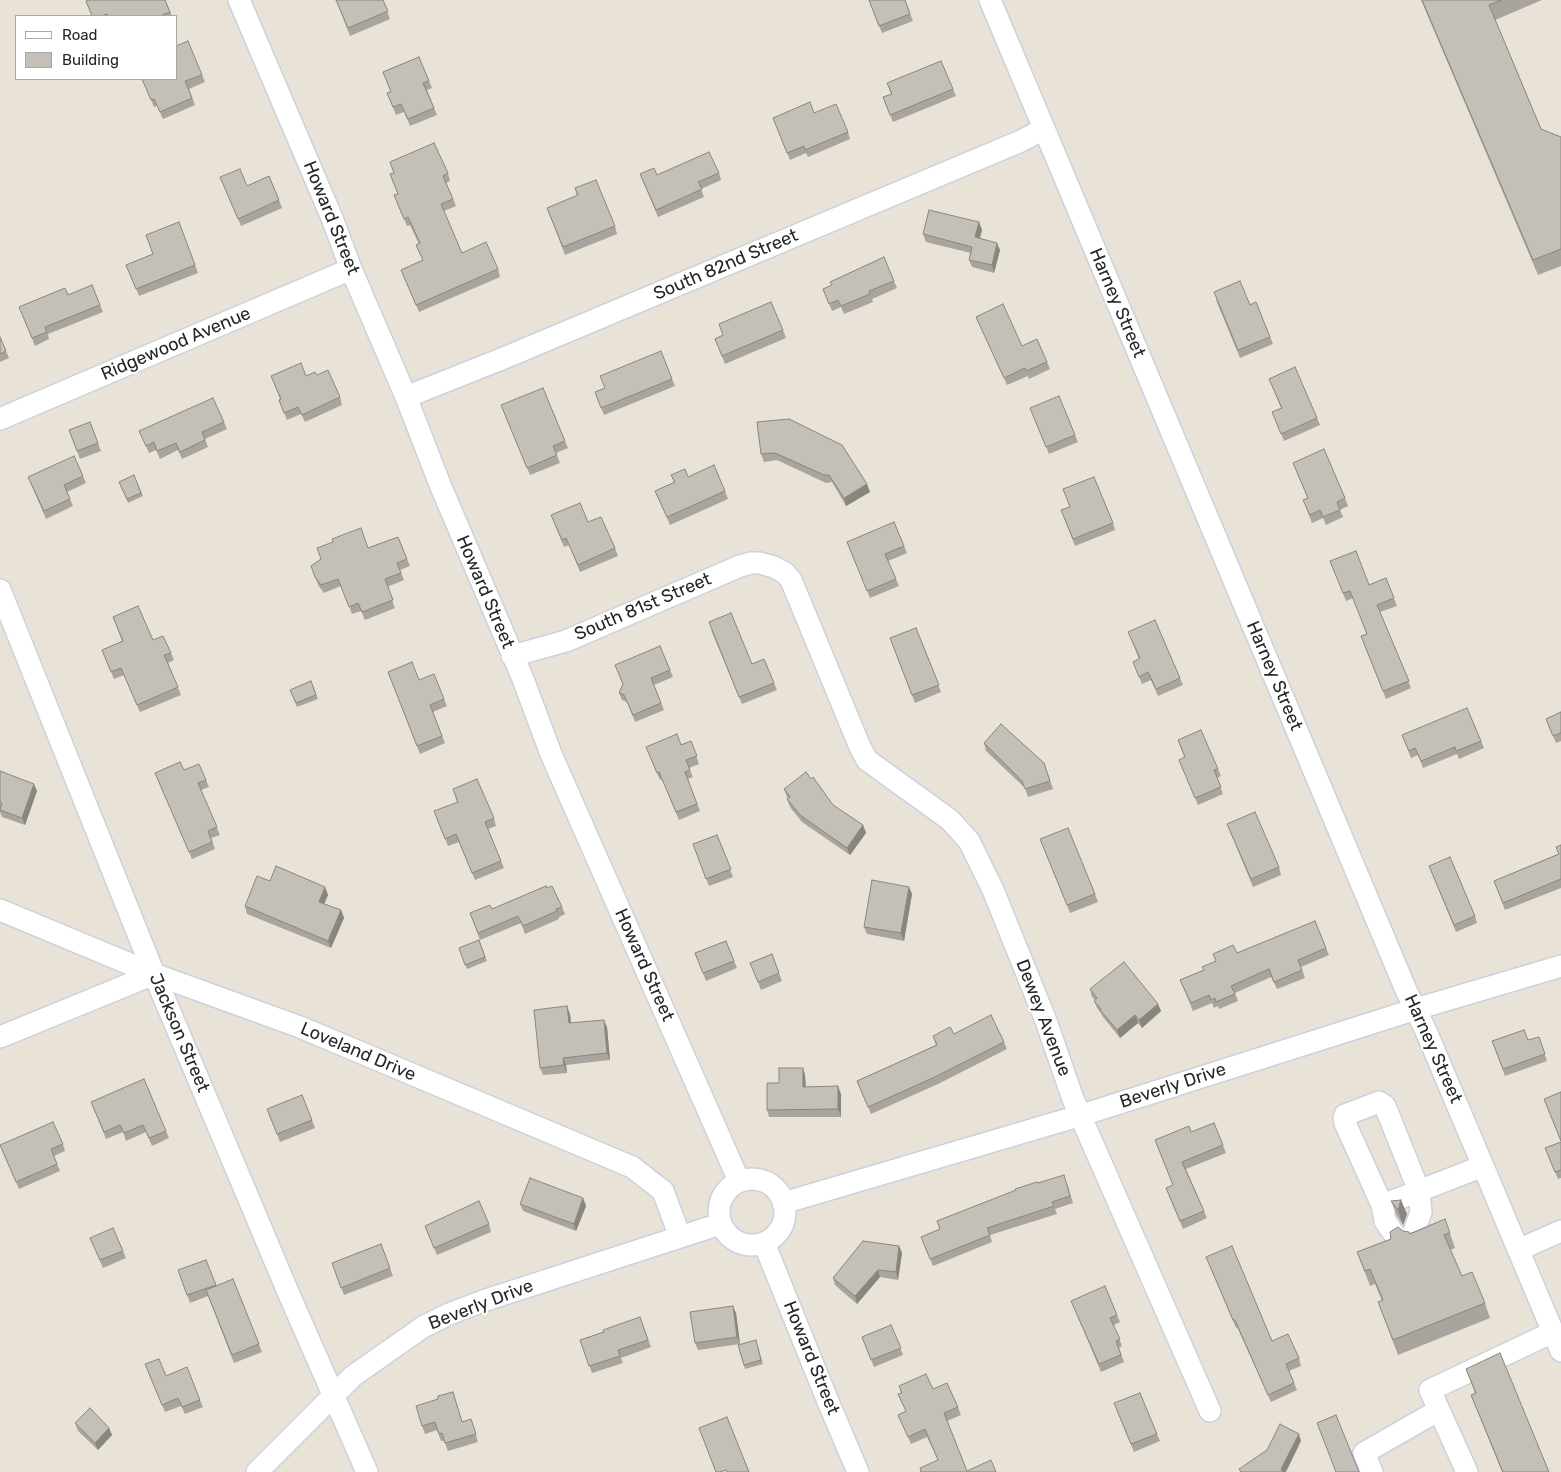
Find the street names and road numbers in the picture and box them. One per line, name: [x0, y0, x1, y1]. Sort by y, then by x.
street label: Howard Street: [298, 158, 364, 278]
street label: South 82nd Street: [651, 225, 801, 305]
street label: Harney Street: [1084, 245, 1150, 361]
street label: Ridgewood Avenue: [98, 303, 254, 385]
street label: Howard Street: [451, 532, 519, 652]
street label: South 81st Street: [571, 568, 715, 646]
street label: Harney Street: [1241, 618, 1307, 734]
street label: Howard Street: [610, 905, 678, 1025]
street label: Dewey Avenue: [1011, 956, 1075, 1080]
street label: Jackson Street: [144, 970, 214, 1096]
street label: Harney Street: [1399, 991, 1467, 1107]
street label: Loveland Drive: [297, 1018, 419, 1086]
street label: Beverly Drive: [1117, 1059, 1229, 1113]
street label: Beverly Drive: [426, 1275, 536, 1335]
street label: Howard Street: [778, 1298, 844, 1418]

